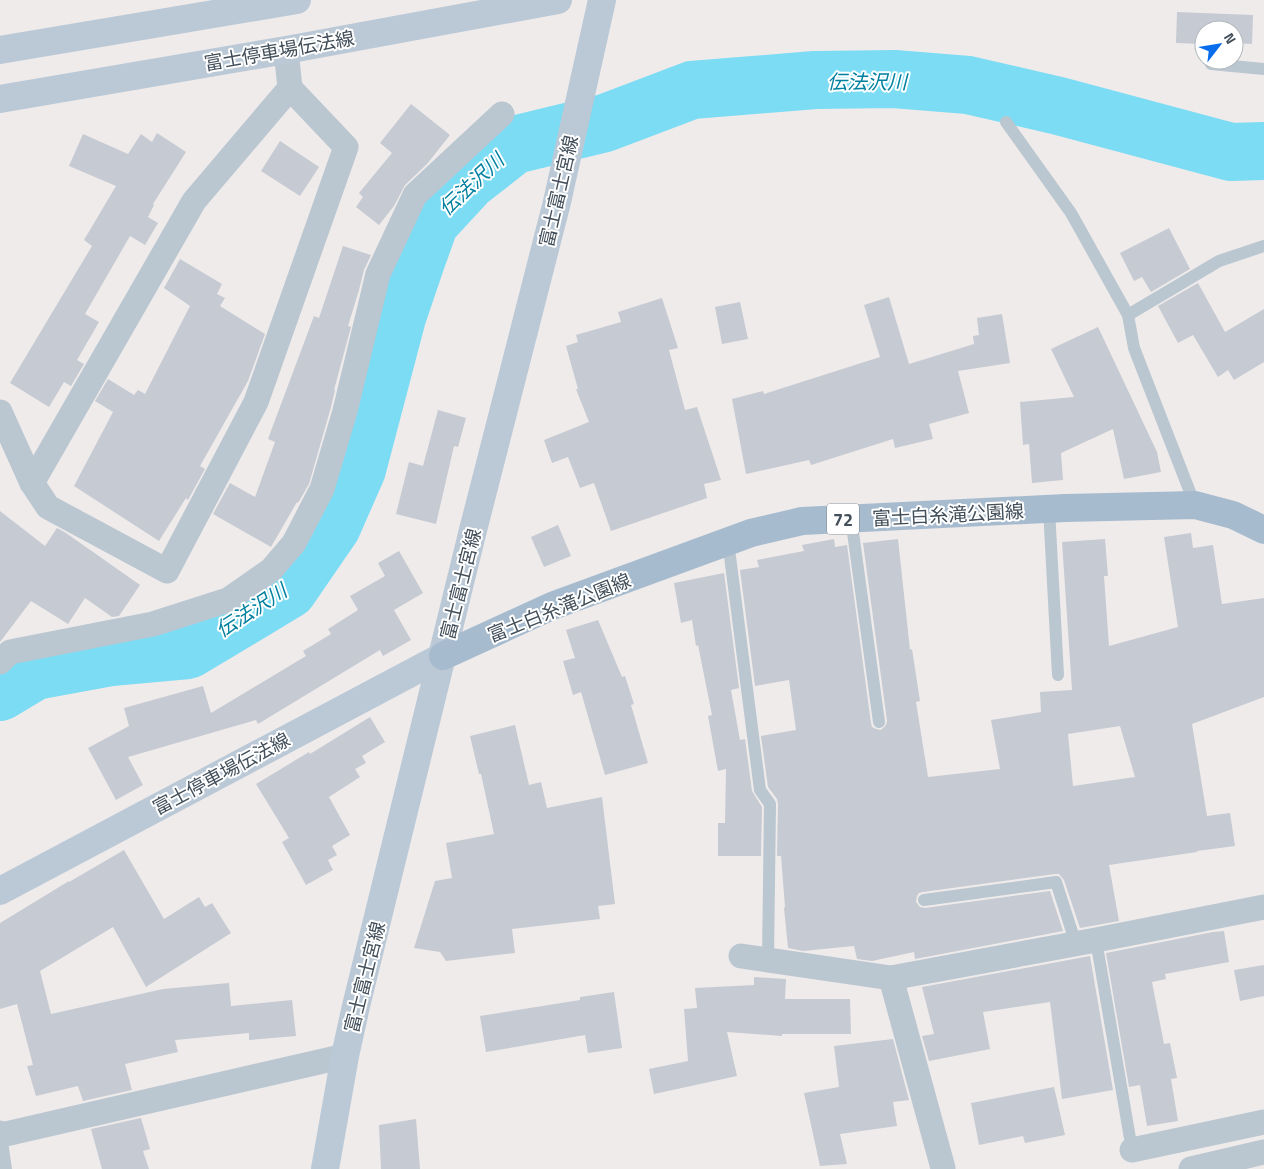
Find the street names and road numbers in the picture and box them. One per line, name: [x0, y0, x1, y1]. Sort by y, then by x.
street label: 富士停車場伝法線: [202, 23, 356, 77]
street label: 富士富士宮線: [531, 132, 585, 250]
street label: 富士白糸滝公園線: [871, 496, 1025, 532]
road number: 72: [827, 504, 859, 534]
street label: 富士富士宮線: [432, 525, 488, 643]
street label: 富士白糸滝公園線: [483, 565, 635, 649]
street label: 富士停車場伝法線: [147, 725, 295, 821]
street label: 富士富士宮線: [336, 918, 392, 1036]

